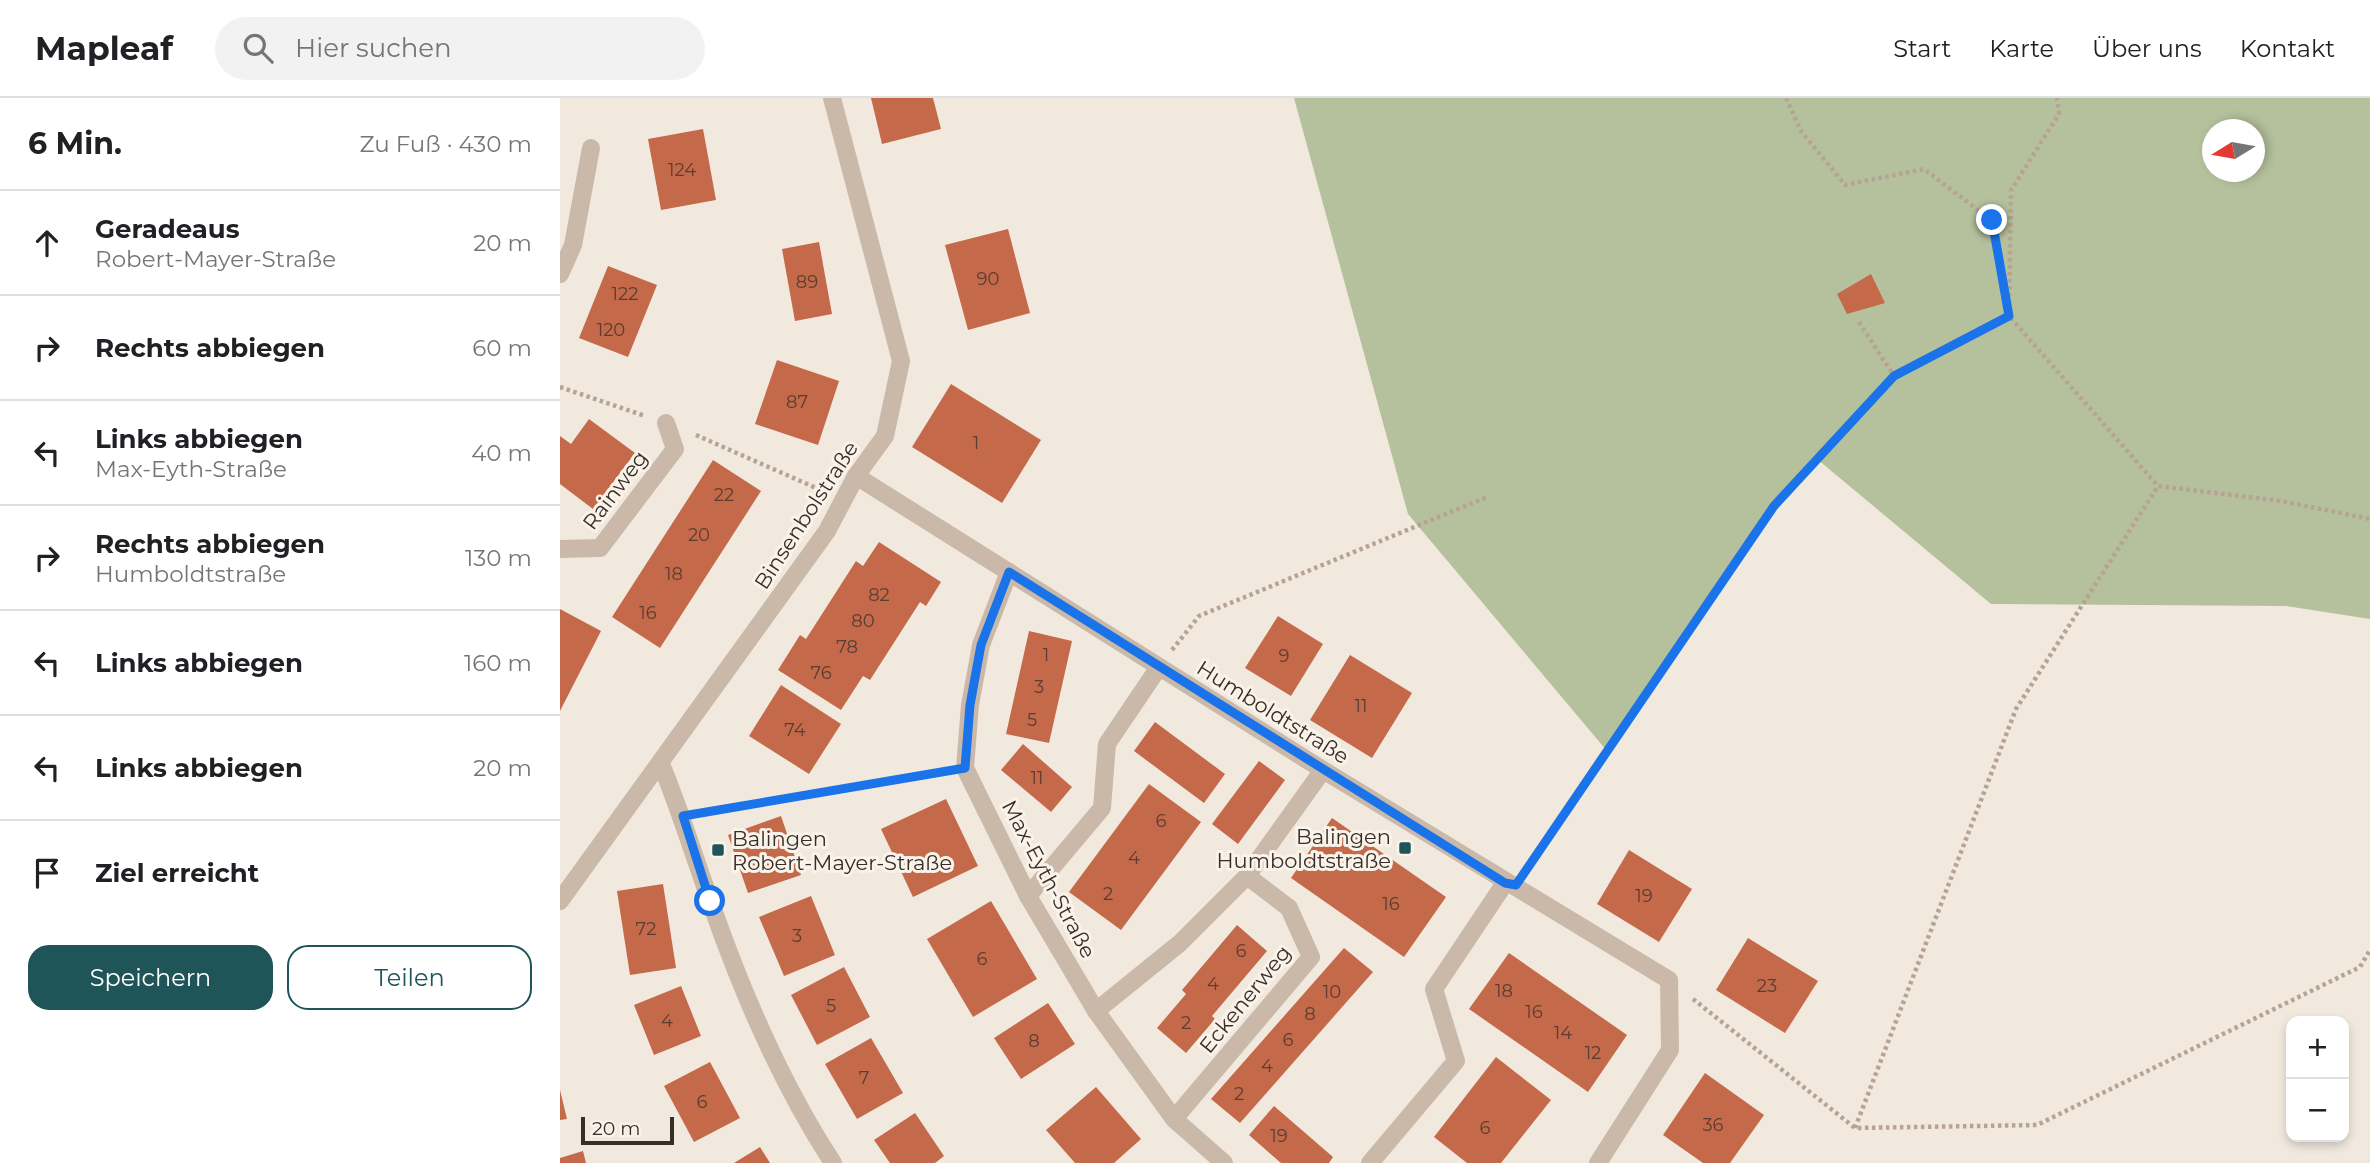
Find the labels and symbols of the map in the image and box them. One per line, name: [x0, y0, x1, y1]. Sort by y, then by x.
north arrow: [2202, 119, 2265, 182]
house number: 124: [668, 159, 696, 181]
route end: [1976, 204, 2007, 235]
house number: 90: [977, 268, 999, 290]
house number: 89: [796, 271, 818, 293]
house number: 122: [612, 283, 638, 305]
house number: 120: [597, 319, 625, 341]
house number: 87: [786, 391, 808, 413]
house number: 1: [973, 432, 979, 454]
street label: Binsenbolstraße: [749, 436, 863, 594]
street label: Rainweg: [577, 446, 653, 534]
house number: 22: [714, 484, 734, 506]
house number: 20: [688, 524, 710, 546]
house number: 18: [665, 563, 683, 585]
house number: 82: [868, 584, 890, 606]
house number: 16: [639, 602, 657, 624]
house number: 80: [851, 610, 875, 632]
house number: 78: [836, 636, 858, 658]
house number: 1: [1043, 644, 1049, 666]
house number: 9: [1279, 645, 1290, 667]
street label: Humboldtstraße: [1192, 655, 1354, 769]
house number: 76: [810, 662, 832, 684]
house number: 3: [1034, 676, 1044, 698]
house number: 11: [1355, 695, 1368, 717]
house number: 5: [1027, 709, 1037, 731]
house number: 74: [784, 719, 806, 741]
house number: 11: [1031, 767, 1044, 789]
street label: Max-Eyth-Straße: [997, 796, 1101, 962]
house number: 6: [1156, 810, 1167, 832]
place label: Balingen Humboldtstraße: [1216, 824, 1391, 873]
place label: Balingen Robert-Mayer-Straße: [732, 826, 952, 875]
marker: Balingen Humboldtstraße: [1397, 840, 1413, 856]
marker: Balingen Robert-Mayer-Straße: [710, 842, 726, 858]
house number: 4: [1128, 847, 1140, 869]
house number: 2: [1103, 883, 1113, 905]
route start: [694, 885, 725, 916]
house number: 19: [1635, 885, 1653, 907]
house number: 16: [1382, 893, 1400, 915]
house number: 72: [636, 918, 656, 940]
house number: 3: [792, 925, 802, 947]
street label: Eckenerweg: [1194, 940, 1296, 1058]
house number: 6: [1236, 940, 1247, 962]
house number: 6: [977, 948, 988, 970]
house number: 4: [1207, 973, 1219, 995]
house number: 23: [1757, 975, 1777, 997]
house number: 18: [1495, 980, 1513, 1002]
house number: 10: [1323, 981, 1341, 1003]
house number: 5: [826, 995, 836, 1017]
house number: 16: [1525, 1001, 1543, 1023]
house number: 8: [1304, 1003, 1316, 1025]
house number: 4: [661, 1010, 673, 1032]
house number: 2: [1181, 1012, 1191, 1034]
house number: 14: [1554, 1022, 1572, 1044]
house number: 6: [1283, 1029, 1294, 1051]
house number: 8: [1028, 1030, 1040, 1052]
house number: 12: [1585, 1042, 1601, 1064]
house number: 4: [1261, 1055, 1273, 1077]
house number: 7: [859, 1067, 869, 1089]
house number: 2: [1234, 1083, 1244, 1105]
house number: 6: [697, 1091, 708, 1113]
scale bar: [581, 1114, 674, 1146]
house number: 36: [1702, 1114, 1724, 1136]
house number: 6: [1480, 1117, 1491, 1139]
house number: 19: [1270, 1125, 1288, 1147]

